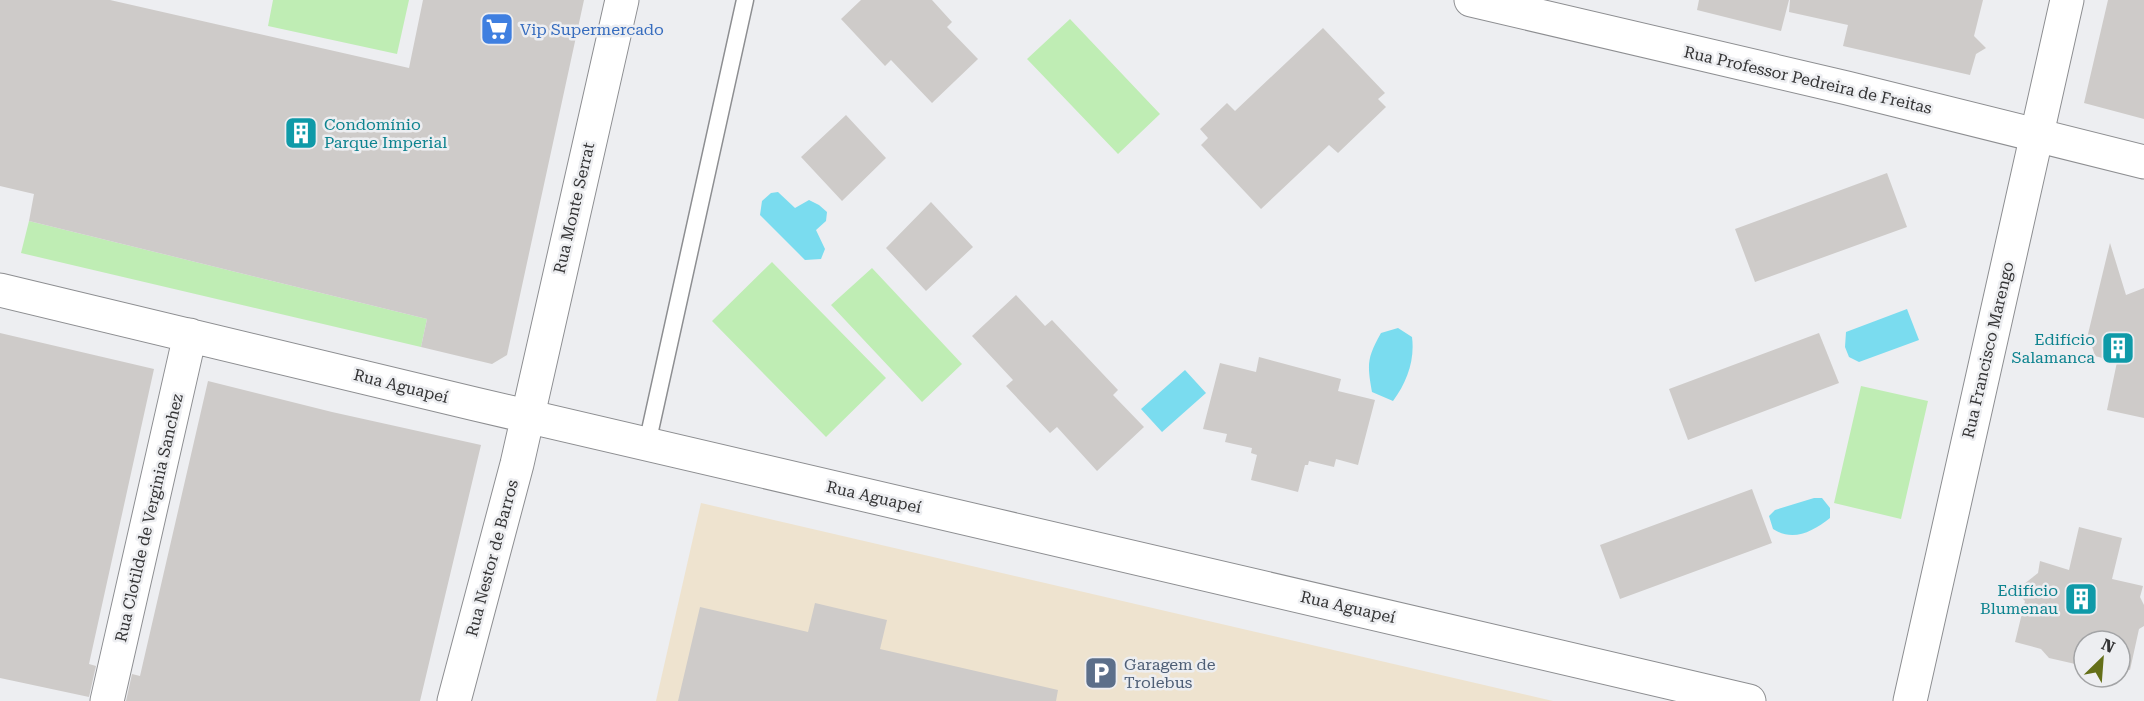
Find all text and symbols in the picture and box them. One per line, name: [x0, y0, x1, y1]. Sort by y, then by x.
supermarket icon: Vip Supermercado: [479, 11, 515, 47]
place label: Vip Supermercado: [520, 20, 664, 39]
street label: Rua Professor Pedreira de Freitas: [1682, 42, 1934, 118]
building icon: Condomínio Parque Imperial: [283, 115, 319, 151]
place label: Condomínio Parque Imperial: [324, 115, 447, 152]
street label: Rua Monte Serrat: [550, 141, 598, 275]
street label: Rua Francisco Marengo: [1958, 260, 2018, 440]
place label: Edifício Salamanca: [2011, 330, 2095, 367]
building icon: Edifício Salamanca: [2100, 330, 2136, 366]
street label: Rua Aguapeí: [352, 365, 450, 407]
street label: Rua Clotilde de Verginia Sanchez: [111, 392, 187, 644]
street label: Rua Nestor de Barros: [462, 477, 522, 639]
street label: Rua Aguapeí: [825, 477, 923, 517]
place label: Edifício Blumenau: [1980, 581, 2058, 618]
building icon: Edifício Blumenau: [2063, 581, 2099, 617]
street label: Rua Aguapeí: [1299, 587, 1397, 627]
north arrow: [2072, 629, 2132, 689]
text: N: [2099, 635, 2118, 657]
parking icon: Garagem de Trolebus: [1083, 655, 1119, 691]
place label: Garagem de Trolebus: [1124, 655, 1216, 692]

